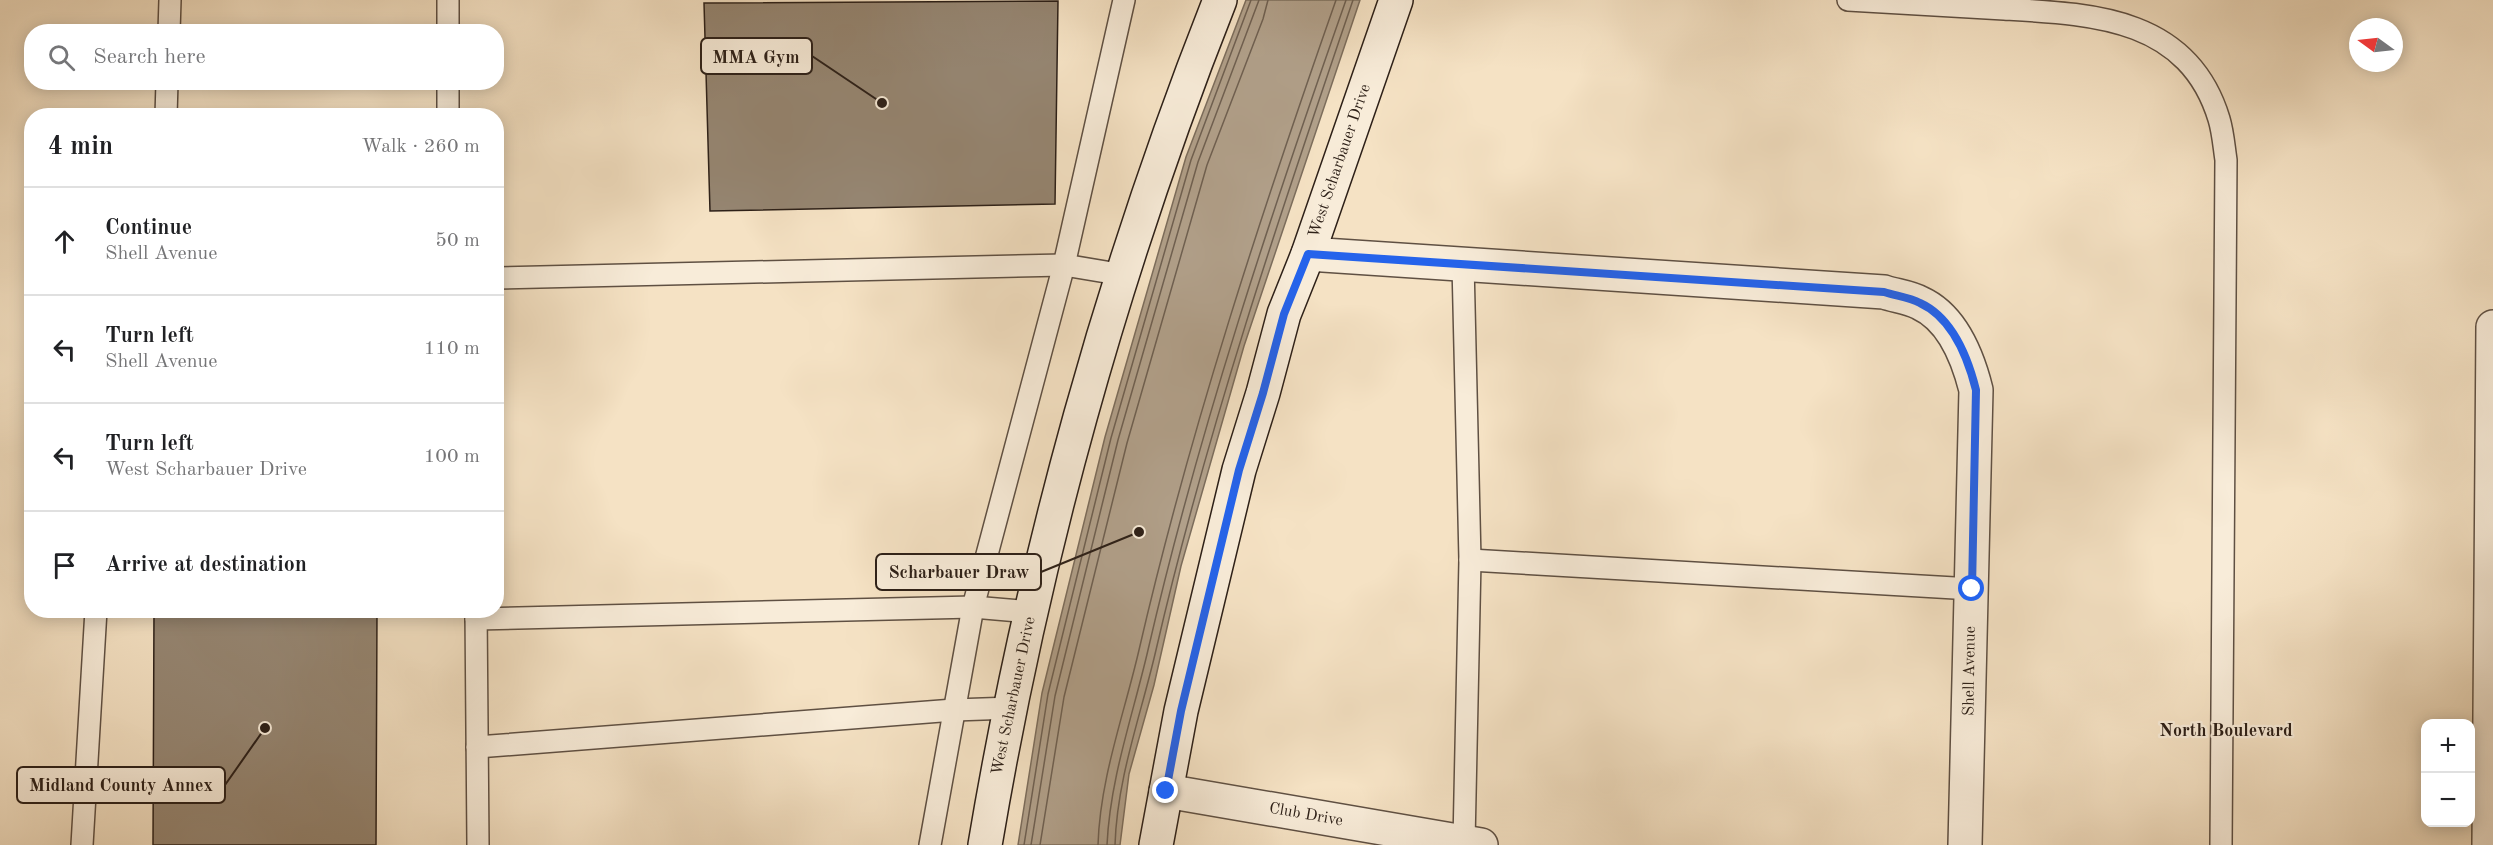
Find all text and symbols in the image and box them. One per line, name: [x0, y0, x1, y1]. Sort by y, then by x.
north arrow: [2349, 18, 2403, 72]
search box: [24, 24, 504, 90]
callout: MMA Gym: [701, 38, 812, 74]
icon: search: [45, 41, 78, 74]
text: Search here: [93, 46, 206, 68]
text: MMA Gym: [712, 49, 800, 67]
street label: West Scharbauer Drive: [1306, 82, 1374, 240]
text: 4 min: [48, 134, 113, 160]
text: Walk · 260 m: [361, 137, 480, 157]
text: Continue: [105, 217, 192, 239]
icon: ahead: [48, 225, 81, 258]
text: 50 m: [435, 231, 480, 251]
text: Shell Avenue: [105, 244, 217, 264]
text: Turn left: [105, 325, 194, 347]
icon: left: [48, 333, 81, 366]
text: 110 m: [424, 339, 480, 359]
text: Shell Avenue: [105, 352, 217, 372]
text: Turn left: [105, 433, 194, 455]
icon: left: [48, 441, 81, 474]
text: 100 m: [424, 447, 480, 467]
text: West Scharbauer Drive: [105, 460, 307, 480]
icon: arrive: [48, 549, 81, 582]
text: Arrive at destination: [105, 554, 307, 576]
callout: Scharbauer Draw: [876, 554, 1041, 590]
text: Scharbauer Draw: [888, 564, 1030, 582]
route start: [1958, 575, 1984, 601]
street label: West Scharbauer Drive: [989, 615, 1039, 777]
street label: Shell Avenue: [1961, 626, 1979, 716]
map controls: [2421, 719, 2475, 827]
button: +: [2421, 719, 2475, 773]
district label: North Boulevard: [2159, 722, 2293, 740]
callout: Midland County Annex: [17, 767, 225, 803]
button: −: [2421, 773, 2475, 827]
text: Midland County Annex: [29, 777, 213, 795]
route end: [1152, 777, 1178, 803]
street label: Club Drive: [1268, 801, 1344, 829]

